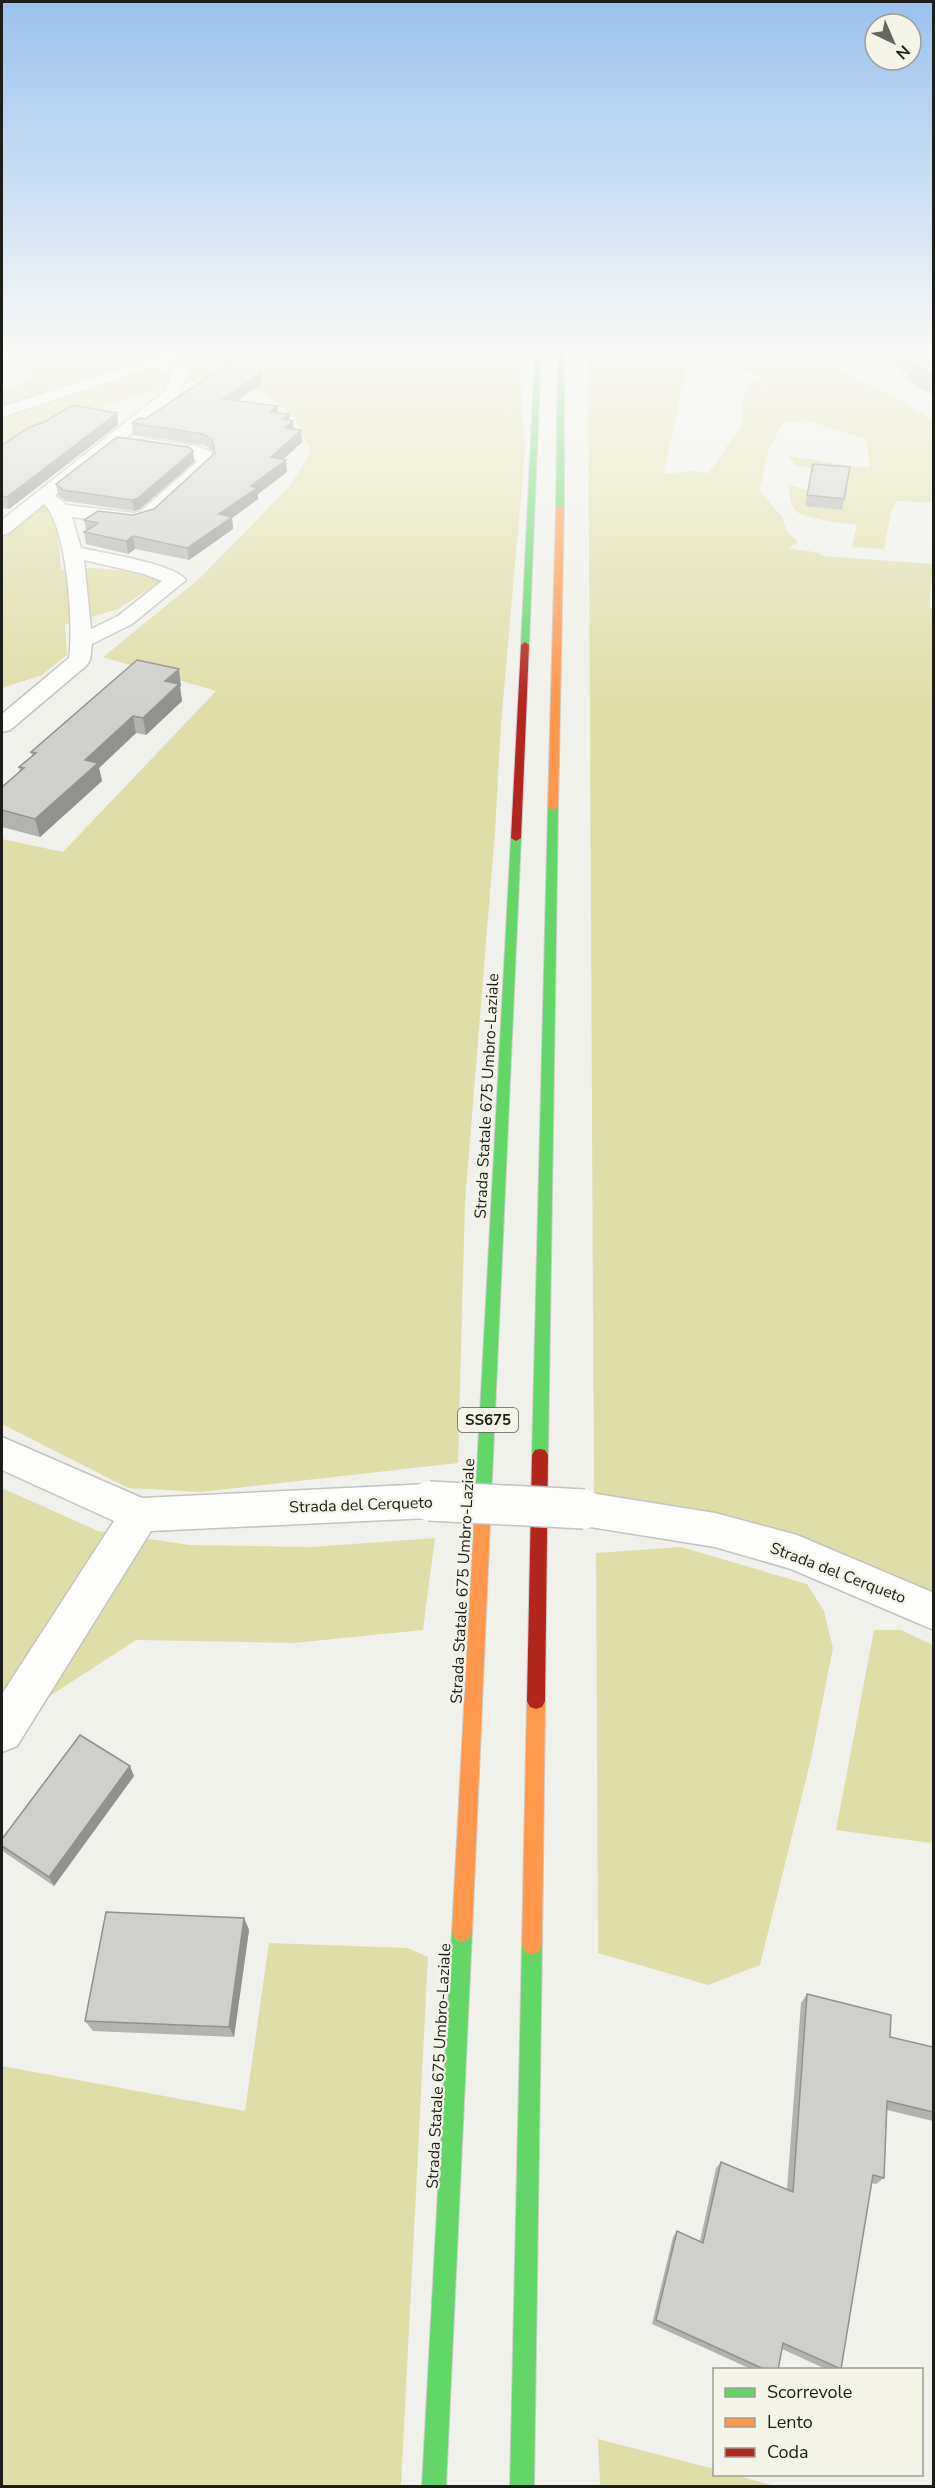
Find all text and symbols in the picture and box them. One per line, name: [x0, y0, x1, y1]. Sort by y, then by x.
north arrow: [863, 12, 923, 72]
text: N: [891, 40, 915, 64]
street label: Strada Statale 675 Umbro-Laziale: [470, 973, 504, 1219]
road number: SS675: [458, 1408, 518, 1432]
street label: Strada Statale 675 Umbro-Laziale: [446, 1458, 480, 1704]
street label: Strada del Cerqueto: [289, 1491, 433, 1519]
street label: Strada del Cerqueto: [767, 1537, 909, 1609]
street label: Strada Statale 675 Umbro-Laziale: [422, 1943, 456, 2189]
legend: [713, 2368, 923, 2476]
text: Scorrevole: [767, 2380, 852, 2404]
text: Lento: [767, 2410, 813, 2434]
text: Coda: [767, 2440, 809, 2464]

